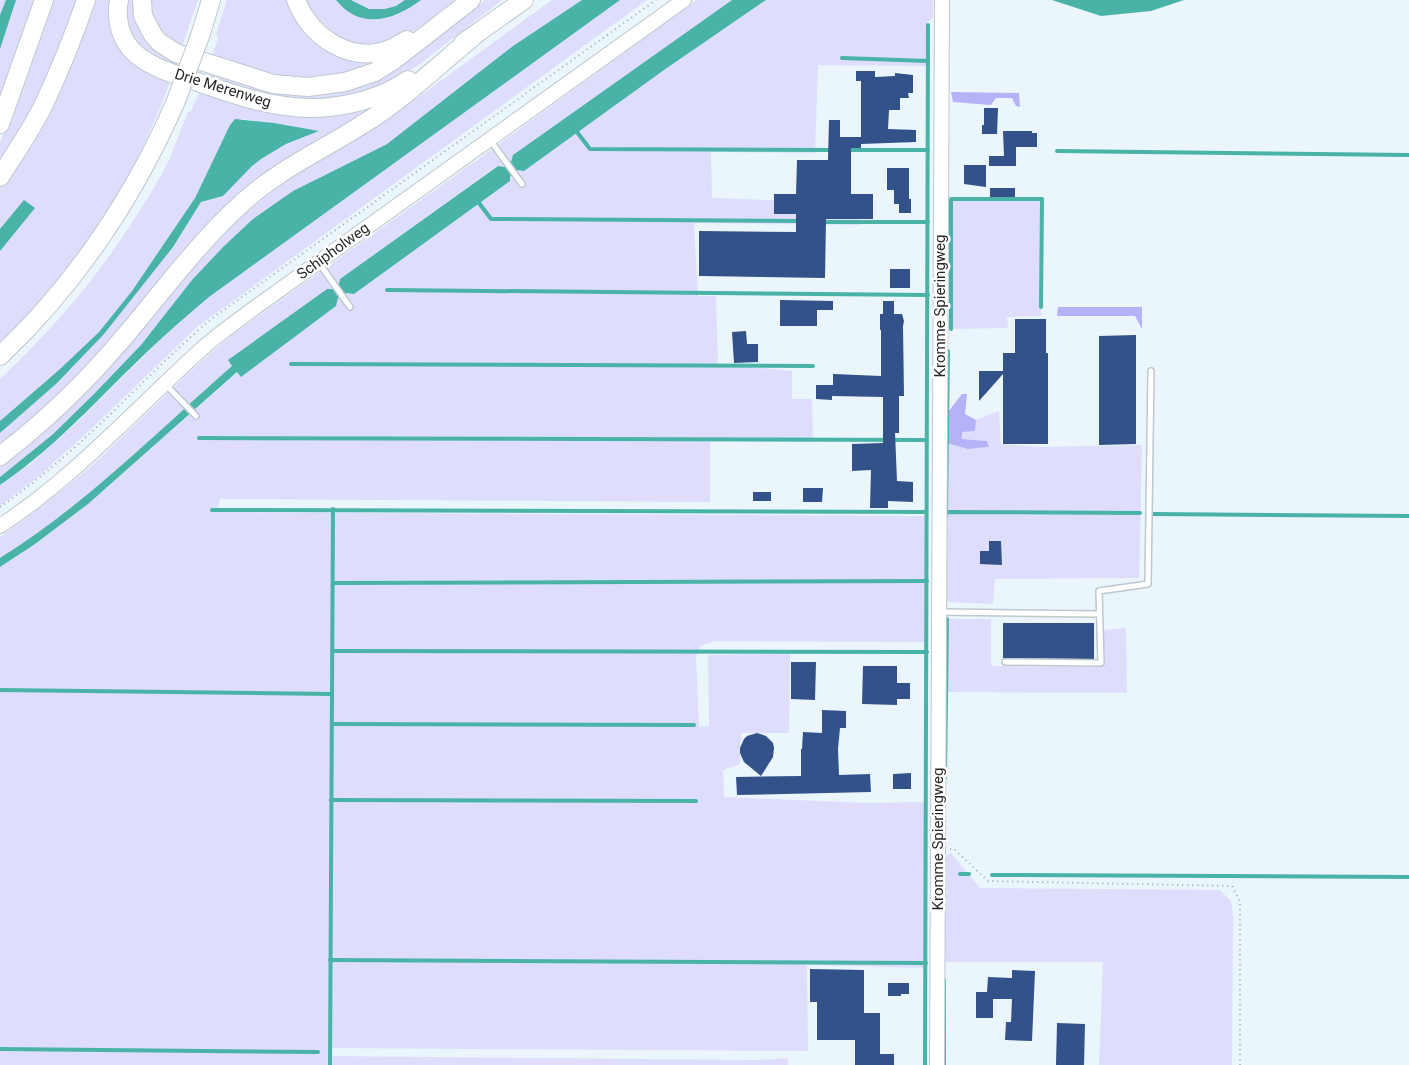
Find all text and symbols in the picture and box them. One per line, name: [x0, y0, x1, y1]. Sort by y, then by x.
street label: Drie Merenweg: [172, 65, 274, 111]
street label: Schipholweg: [293, 219, 373, 283]
street label: Kromme Spieringweg: [931, 235, 949, 377]
street label: Kromme Spieringweg: [929, 768, 947, 910]

